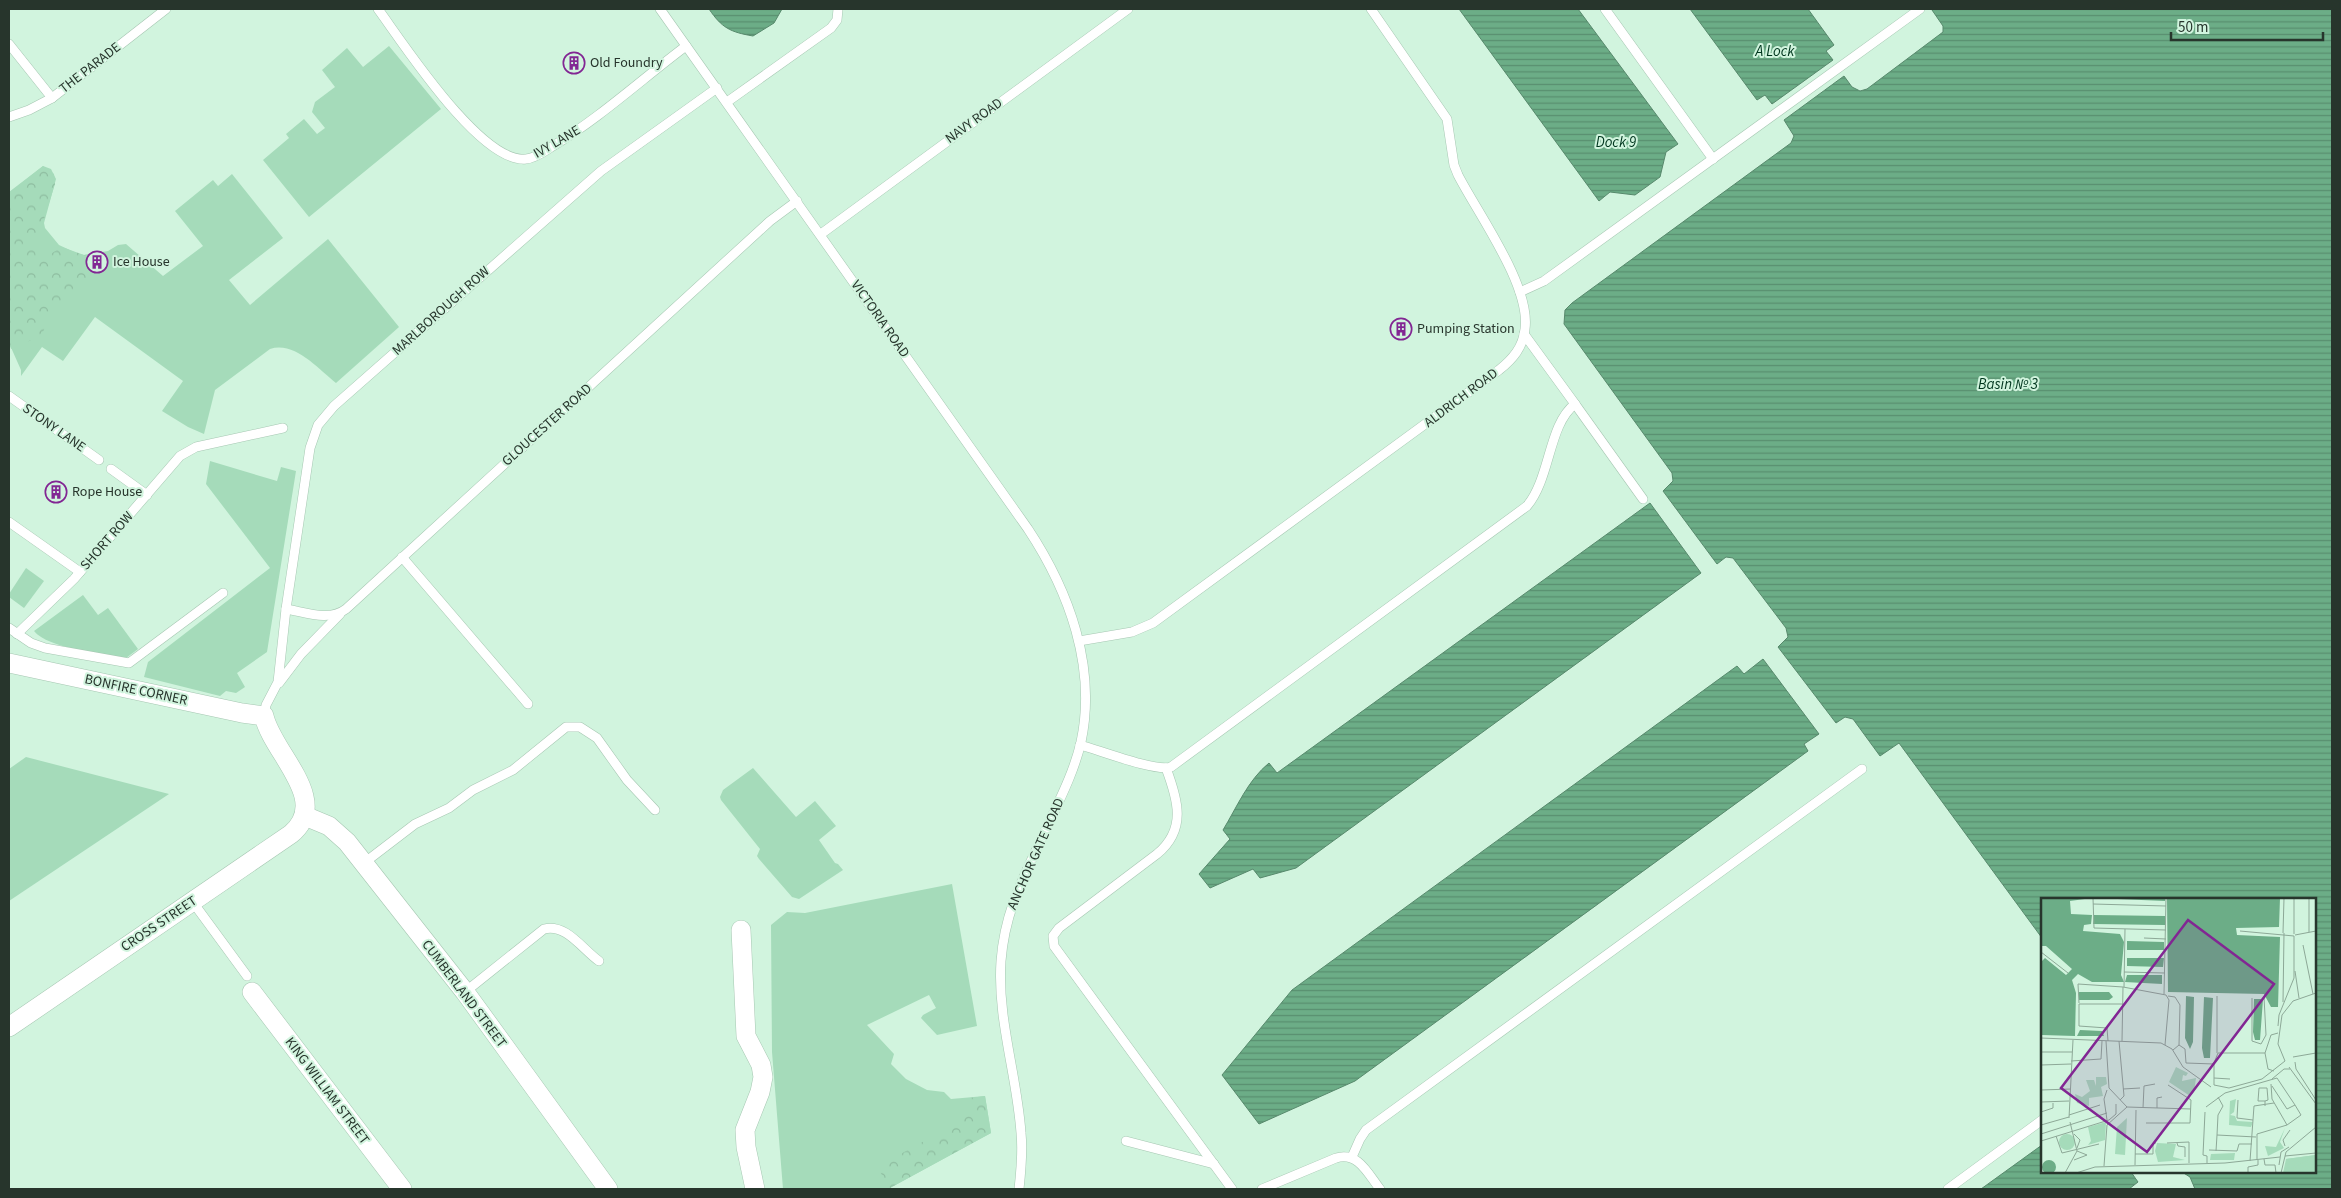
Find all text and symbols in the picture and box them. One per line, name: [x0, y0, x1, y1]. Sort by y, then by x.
scale bar: [2171, 10, 2324, 42]
text: 50 m: [2178, 17, 2208, 38]
street label: THE PARADE: [55, 38, 125, 98]
water label: A Lock: [1755, 41, 1795, 62]
building icon: Old Foundry: [562, 51, 586, 75]
place label: Old Foundry: [590, 53, 663, 73]
street label: NAVY ROAD: [941, 93, 1007, 149]
street label: IVY LANE: [530, 121, 584, 163]
water label: Dock 9: [1596, 132, 1636, 153]
building icon: Ice House: [85, 250, 109, 274]
place label: Ice House: [113, 252, 170, 272]
street label: MARLBOROUGH ROW: [388, 262, 494, 360]
street label: VICTORIA ROAD: [846, 276, 914, 362]
building icon: Pumping Station: [1389, 317, 1413, 341]
place label: Pumping Station: [1417, 319, 1515, 339]
street label: ALDRICH ROAD: [1420, 364, 1502, 432]
water label: Basin № 3: [1978, 374, 2038, 395]
street label: GLOUCESTER ROAD: [498, 379, 596, 471]
street label: STONY LANE: [18, 399, 90, 457]
building icon: Rope House: [44, 480, 68, 504]
place label: Rope House: [72, 482, 142, 502]
street label: SHORT ROW: [76, 507, 138, 575]
street label: BONFIRE CORNER: [83, 669, 189, 711]
street label: ANCHOR GATE ROAD: [1002, 795, 1070, 913]
street label: CROSS STREET: [117, 891, 201, 957]
inset map: [2041, 898, 2316, 1173]
street label: CUMBERLAND STREET: [417, 936, 512, 1052]
street label: KING WILLIAM STREET: [280, 1033, 374, 1149]

